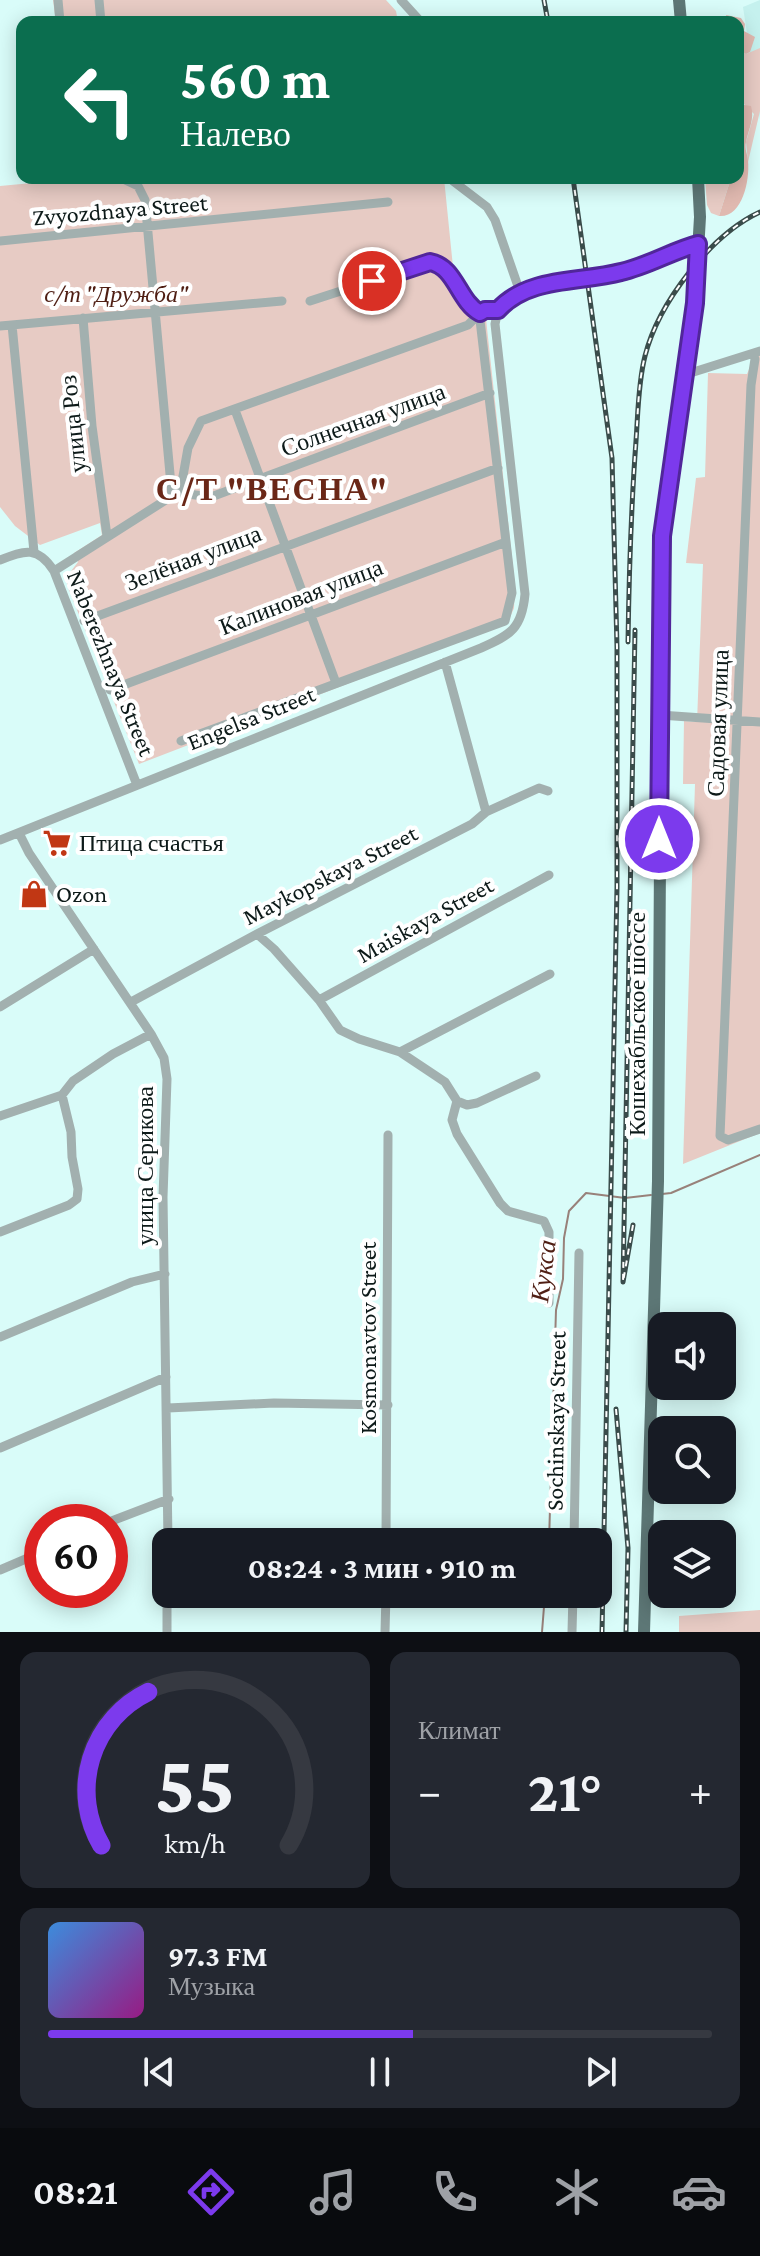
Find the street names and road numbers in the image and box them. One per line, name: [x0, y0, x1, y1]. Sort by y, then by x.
street label: Zvyozdnaya Street: [31, 188, 210, 231]
street label: улица Роз: [54, 374, 91, 474]
street label: Солнечная улица: [277, 377, 449, 462]
street label: Зелёная улица: [121, 519, 265, 596]
street label: Калиновая улица: [215, 553, 387, 640]
street label: Naberezhnaya Street: [62, 566, 161, 761]
street label: Садовая улица: [701, 649, 734, 797]
street label: Engelsa Street: [183, 679, 320, 755]
street label: Maykopskaya Street: [238, 818, 422, 930]
street label: Maiskaya Street: [352, 870, 499, 968]
street label: Кошехабльское шоссе: [623, 912, 650, 1136]
street label: улица Серикова: [131, 1086, 158, 1246]
street label: Kosmonavtov Street: [354, 1241, 381, 1434]
street label: Sochinskaya Street: [540, 1330, 571, 1511]

